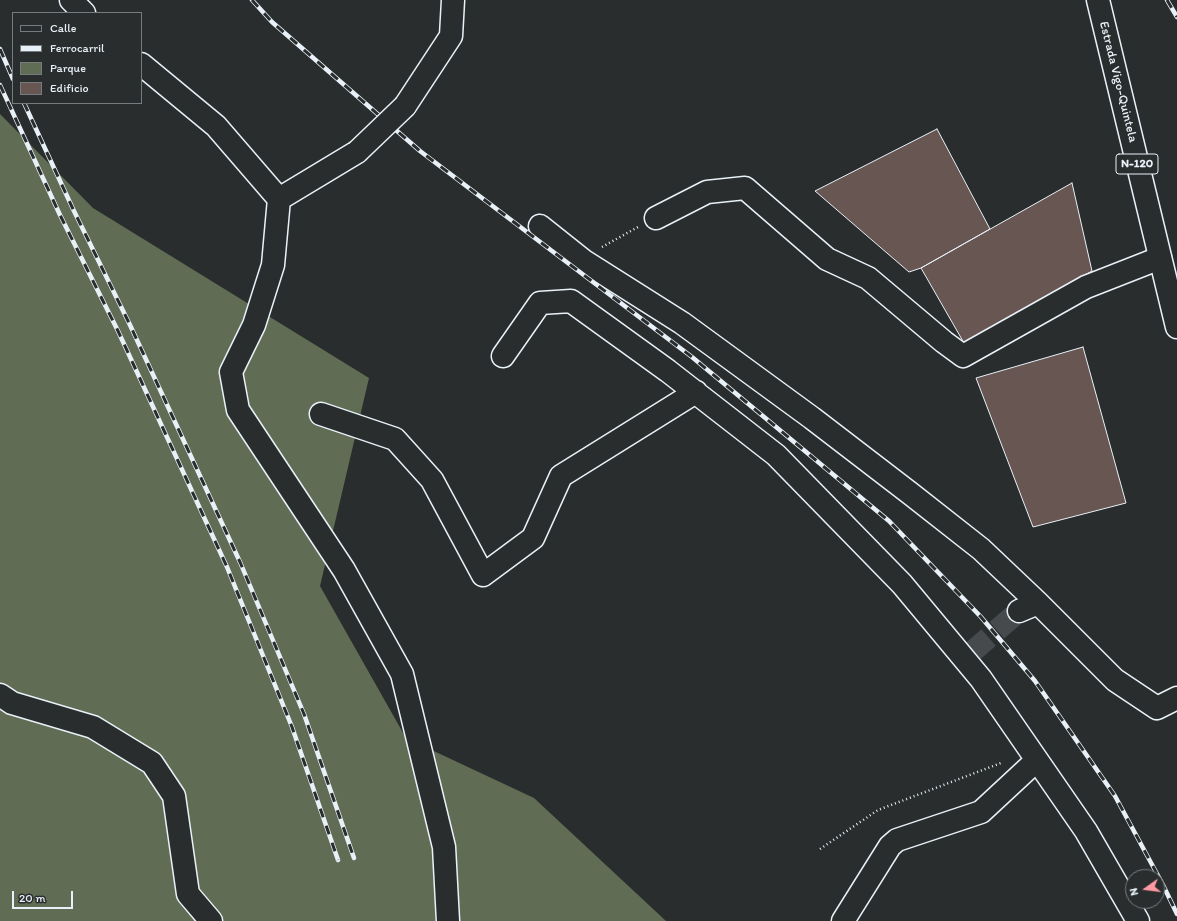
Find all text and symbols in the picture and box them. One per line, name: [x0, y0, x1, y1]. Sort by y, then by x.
legend: [12, 12, 142, 104]
street label: Estrada Vigo-Quintela: [1095, 20, 1141, 144]
text: Calle: [50, 21, 76, 35]
text: Ferrocarril: [50, 41, 105, 55]
text: Parque: [50, 61, 86, 75]
text: Edificio: [50, 81, 89, 95]
road number: N-120: [1116, 154, 1158, 174]
north arrow: [1125, 869, 1165, 909]
scale bar: [14, 883, 75, 909]
text: N: [1127, 887, 1141, 897]
text: 20 m: [19, 891, 46, 905]

